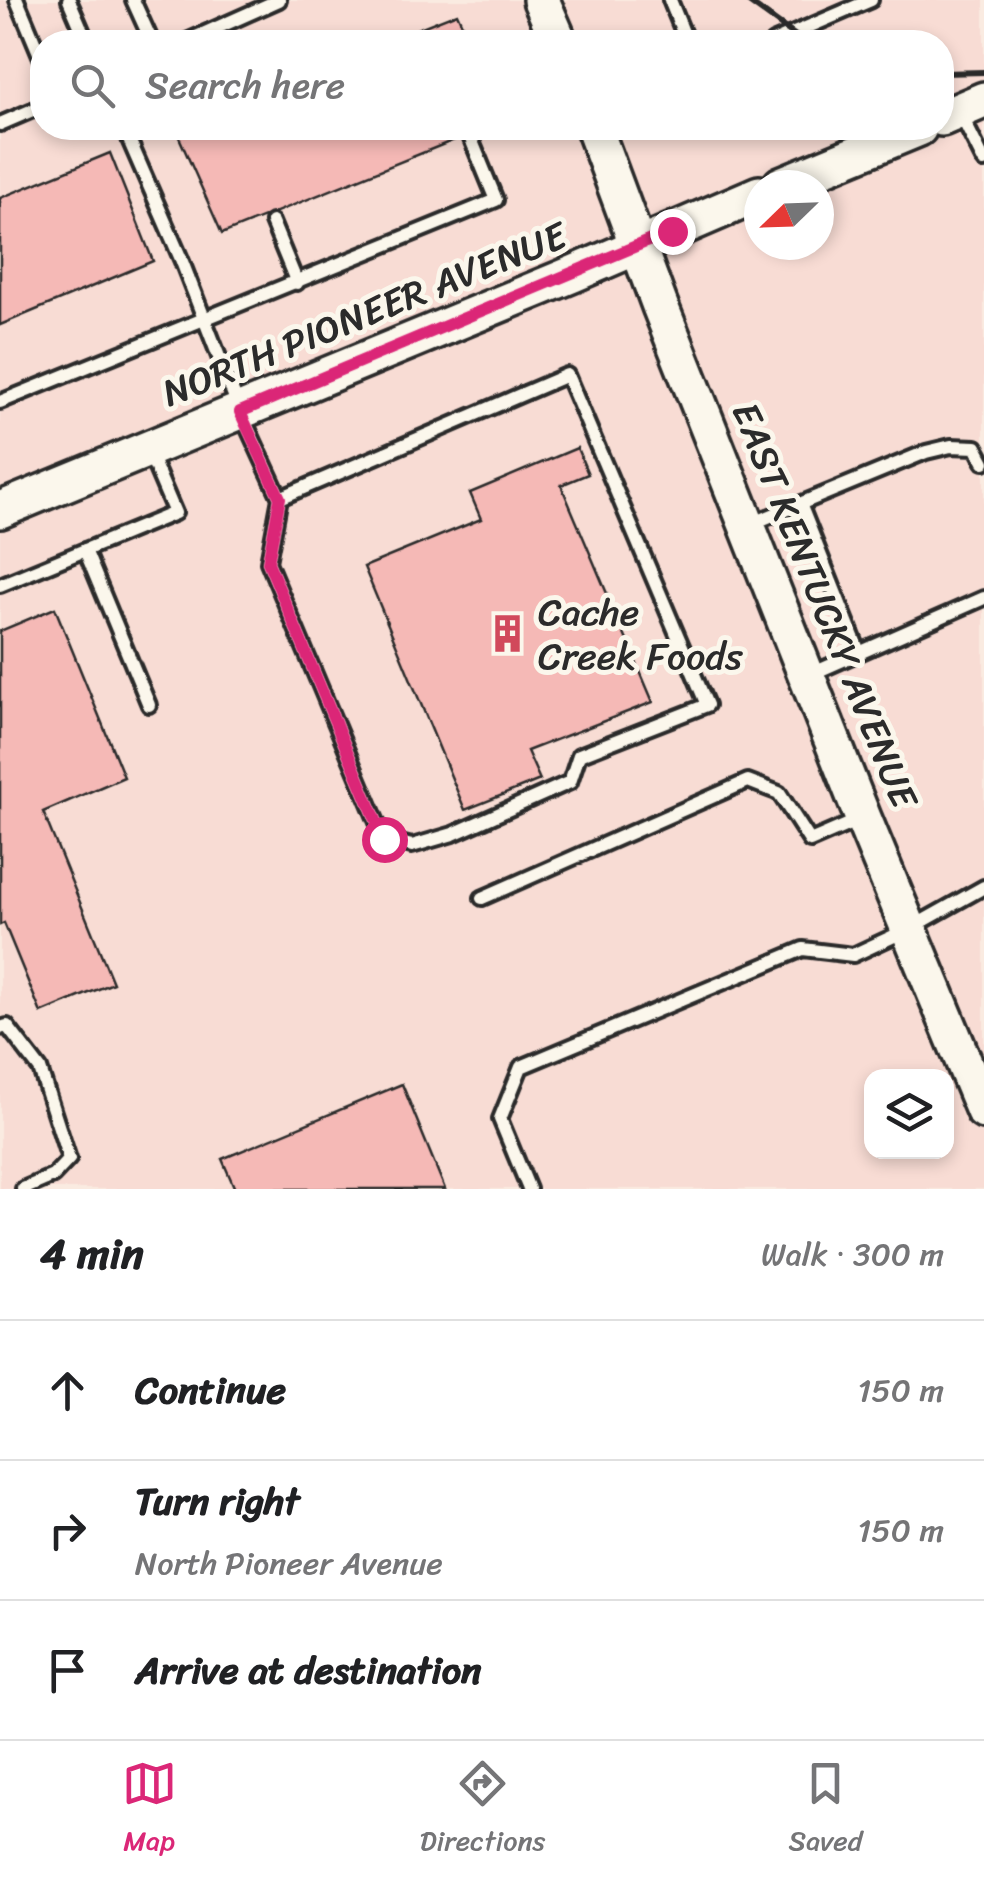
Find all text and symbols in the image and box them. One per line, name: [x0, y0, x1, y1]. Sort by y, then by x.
search box: [30, 30, 954, 140]
text: Search here: [145, 52, 345, 119]
icon: search: [65, 58, 120, 113]
north arrow: [744, 170, 834, 260]
street label: NORTH PIONEER AVENUE: [152, 202, 578, 426]
route end: [650, 209, 696, 255]
street label: EAST KENTUCKY AVENUE: [712, 392, 937, 820]
place label: Cache Creek Foods: [538, 579, 743, 690]
building icon: Cache Creek Foods: [487, 613, 529, 655]
route start: [362, 817, 408, 863]
map controls: [864, 1069, 954, 1159]
button: layers: [864, 1069, 954, 1159]
text: 4 min: [40, 1217, 144, 1291]
text: Walk · 300 m: [761, 1226, 944, 1283]
text: Continue: [135, 1357, 286, 1424]
text: 150 m: [858, 1362, 944, 1419]
icon: ahead: [40, 1363, 95, 1418]
text: Turn right: [135, 1468, 300, 1535]
text: 150 m: [858, 1502, 944, 1559]
icon: right: [40, 1503, 95, 1558]
text: North Pioneer Avenue: [135, 1535, 443, 1592]
text: Arrive at destination: [135, 1637, 482, 1704]
icon: arrive: [40, 1643, 95, 1698]
tab: Map: [122, 1756, 177, 1865]
tab: Directions: [420, 1756, 545, 1865]
tab: Saved: [789, 1756, 862, 1865]

